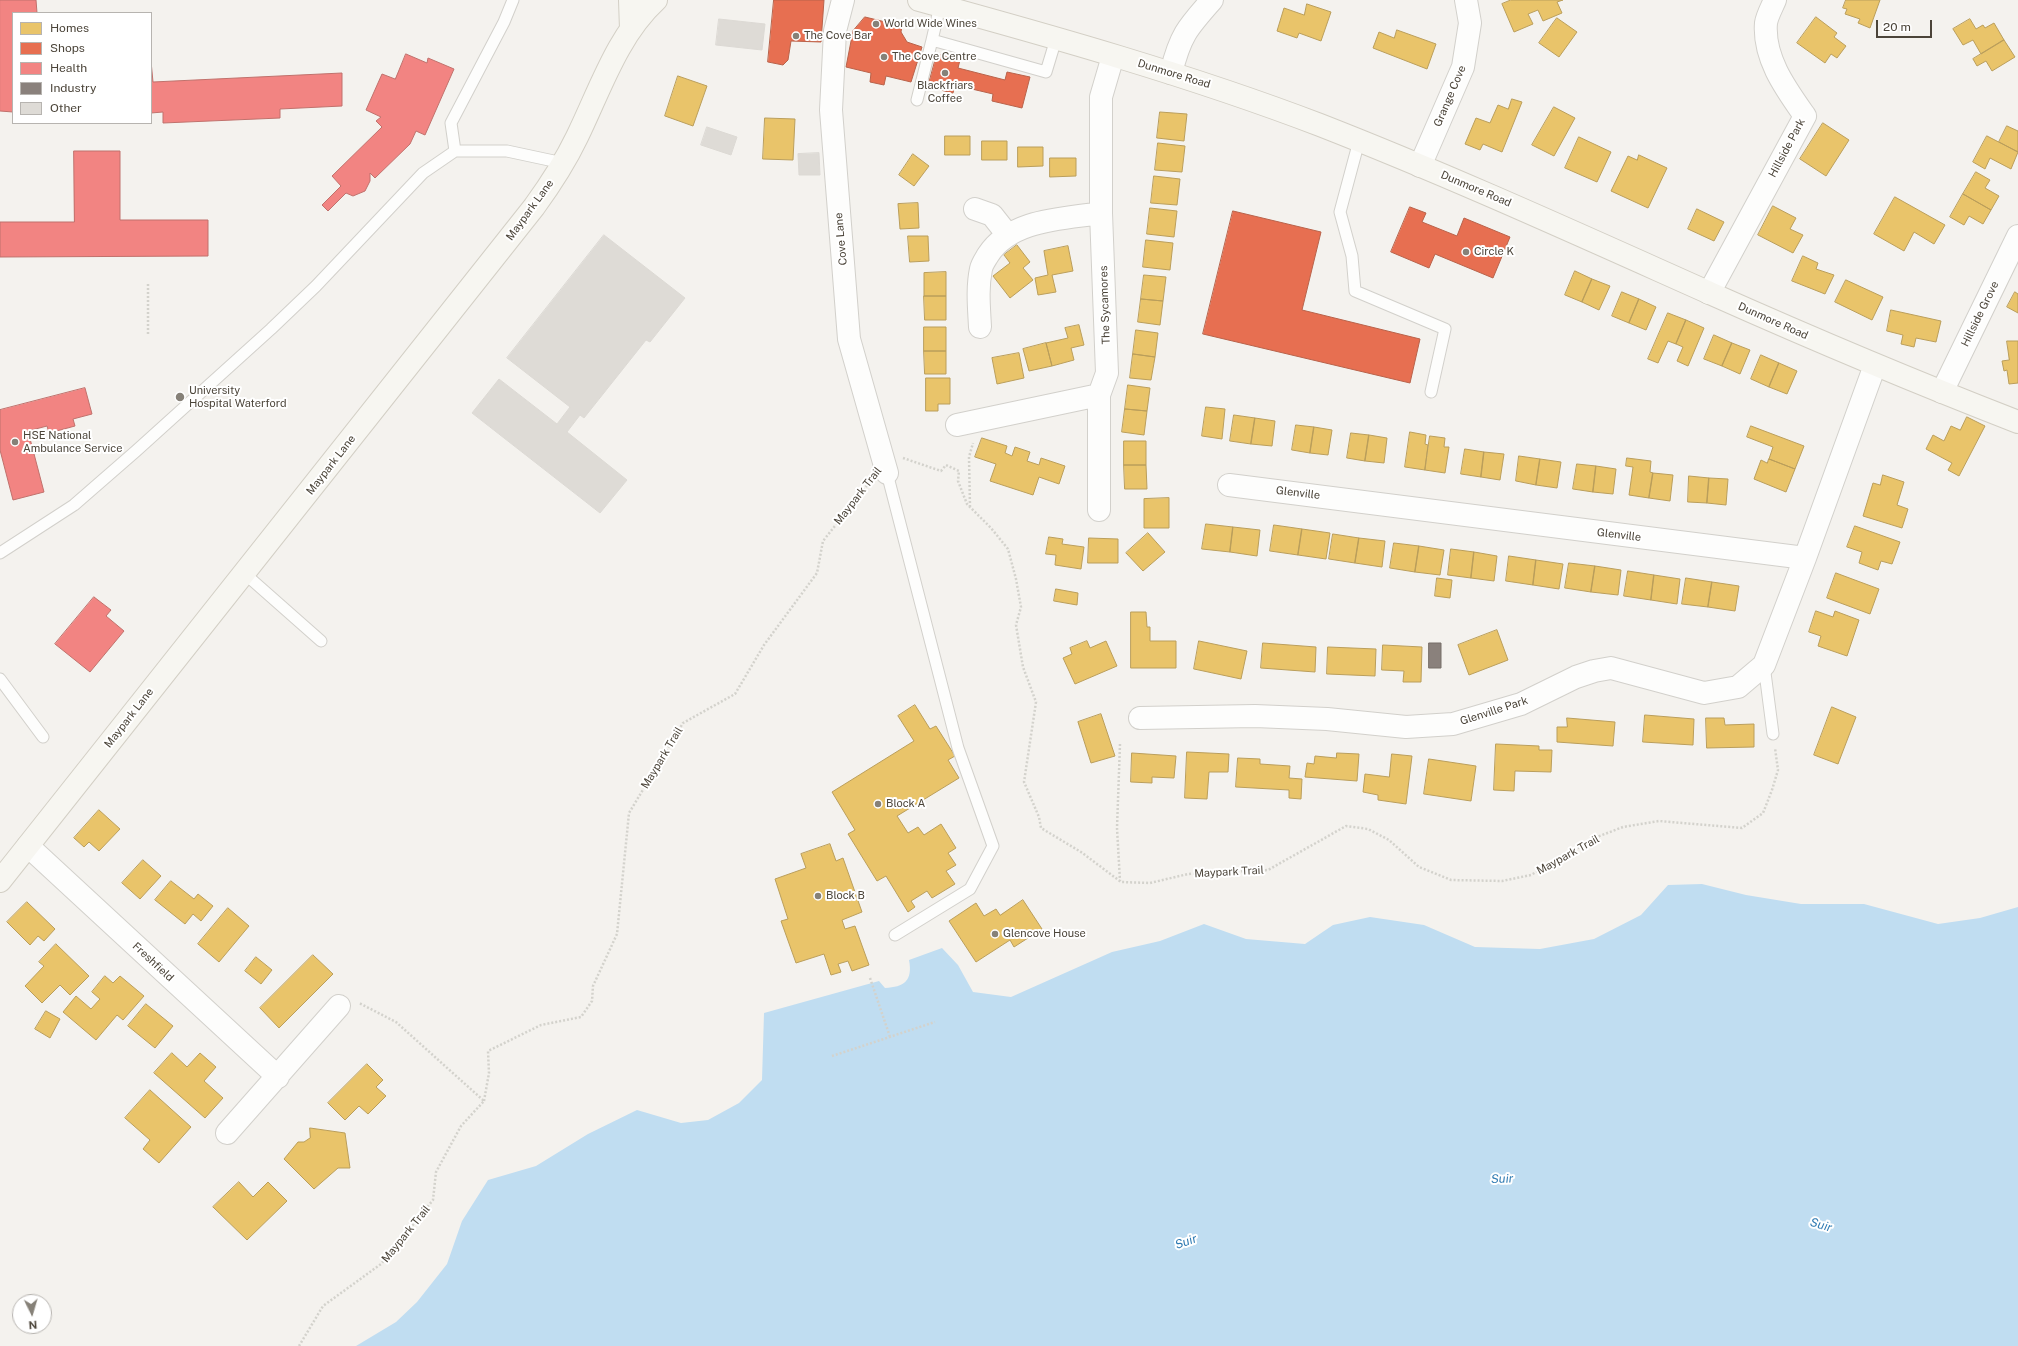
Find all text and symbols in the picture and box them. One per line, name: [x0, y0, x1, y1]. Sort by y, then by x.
legend: [12, 12, 152, 124]
scale bar: [1878, 12, 1934, 38]
place label: World Wide Wines: [884, 17, 977, 31]
marker: World Wide Wines: [871, 19, 881, 29]
text: 20 m: [1883, 20, 1911, 34]
text: Homes: [50, 21, 89, 35]
place label: The Cove Bar: [804, 29, 872, 43]
marker: The Cove Bar: [791, 31, 801, 41]
text: Shops: [50, 41, 85, 55]
place label: The Cove Centre: [892, 50, 976, 64]
marker: The Cove Centre: [879, 52, 889, 62]
street label: Dunmore Road: [1136, 57, 1212, 91]
text: Health: [50, 61, 87, 75]
street label: Grange Cove: [1431, 63, 1469, 129]
marker: Blackfriars Coffee: [940, 68, 950, 78]
place label: Blackfriars Coffee: [917, 79, 973, 105]
text: Industry: [50, 81, 96, 95]
text: Other: [50, 101, 82, 115]
street label: Hillside Park: [1766, 116, 1808, 180]
street label: Dunmore Road: [1439, 168, 1513, 210]
street label: Maypark Lane: [503, 177, 557, 243]
street label: Cove Lane: [832, 212, 850, 266]
place label: Circle K: [1474, 245, 1514, 259]
marker: Circle K: [1461, 247, 1471, 257]
street label: The Sycamores: [1097, 265, 1113, 345]
street label: Hillside Grove: [1958, 279, 2002, 349]
street label: Dunmore Road: [1736, 300, 1810, 342]
place label: University Hospital Waterford: [189, 384, 287, 410]
marker: University Hospital Waterford: [174, 391, 186, 403]
place label: HSE National Ambulance Service: [23, 429, 122, 455]
street label: Maypark Lane: [304, 433, 358, 497]
marker: HSE National Ambulance Service: [10, 437, 20, 447]
street label: Maypark Trail: [831, 464, 885, 528]
street label: Glenville: [1275, 484, 1321, 502]
street label: Glenville: [1596, 526, 1642, 544]
street label: Maypark Lane: [102, 686, 156, 750]
street label: Glenville Park: [1458, 694, 1530, 728]
street label: Maypark Trail: [638, 725, 686, 791]
place label: Block A: [886, 797, 925, 811]
marker: Block A: [873, 799, 883, 809]
street label: Maypark Trail: [1534, 832, 1602, 878]
street label: Maypark Trail: [1194, 864, 1264, 880]
place label: Block B: [826, 889, 865, 903]
marker: Block B: [813, 891, 823, 901]
place label: Glencove House: [1003, 927, 1086, 941]
marker: Glencove House: [990, 929, 1000, 939]
street label: Freshfield: [130, 940, 176, 984]
water label: Suir: [1491, 1172, 1513, 1186]
street label: Maypark Trail: [379, 1203, 433, 1265]
water label: Suir: [1808, 1215, 1834, 1235]
water label: Suir: [1173, 1232, 1199, 1252]
north arrow: [12, 1294, 52, 1334]
text: N: [28, 1319, 38, 1331]

